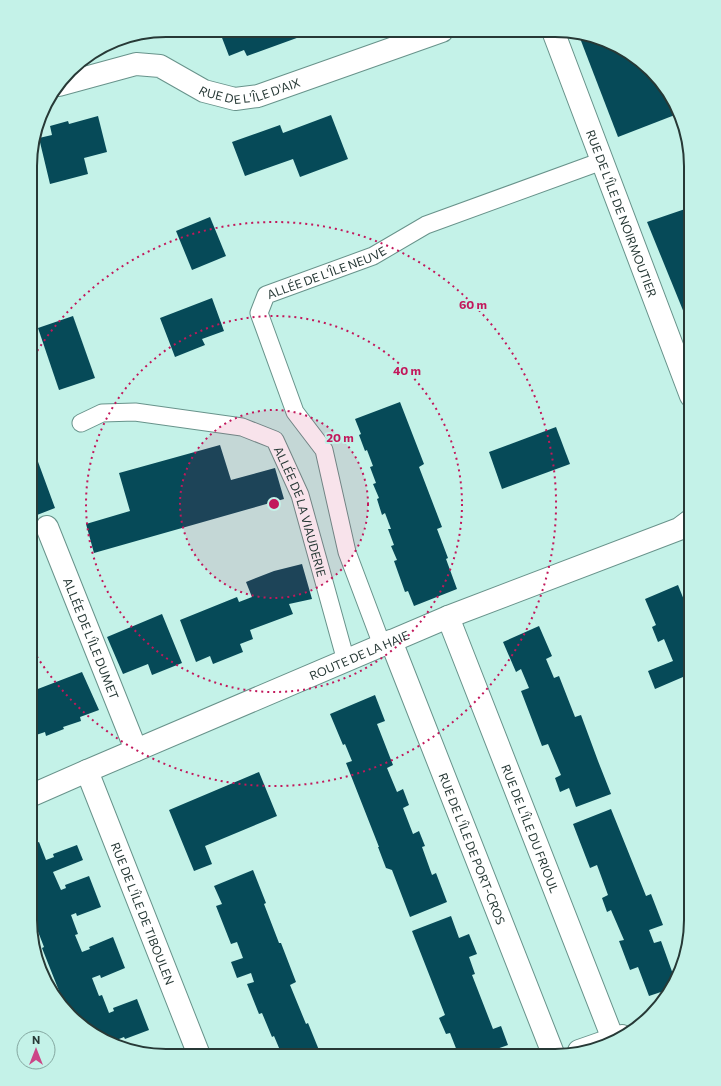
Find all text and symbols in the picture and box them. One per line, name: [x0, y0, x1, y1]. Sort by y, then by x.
street label: RUE DE L'ÎLE D'AIX: [197, 75, 302, 106]
street label: RUE DE L'ÎLE DE NOIRMOUTIER: [584, 128, 660, 299]
street label: ALLÉE DE L'ÎLE NEUVE: [265, 243, 388, 301]
text: 60 m: [459, 297, 487, 311]
text: 40 m: [393, 363, 421, 377]
text: 20 m: [326, 430, 354, 444]
street label: ALLÉE DE LA VIAUDERIE: [272, 444, 329, 578]
centre of rings: [267, 497, 281, 511]
street label: ALLÉE DE L'ÎLE DUMET: [61, 576, 122, 702]
street label: ROUTE DE LA HAIE: [307, 627, 411, 682]
street label: RUE DE L'ÎLE DU FRIOUL: [499, 762, 562, 895]
street label: RUE DE L'ÎLE DE PORT-CROS: [436, 771, 509, 926]
street label: RUE DE L'ÎLE DE TIBOULEN: [109, 840, 178, 987]
north arrow: [16, 1030, 56, 1070]
text: N: [32, 1033, 40, 1046]

